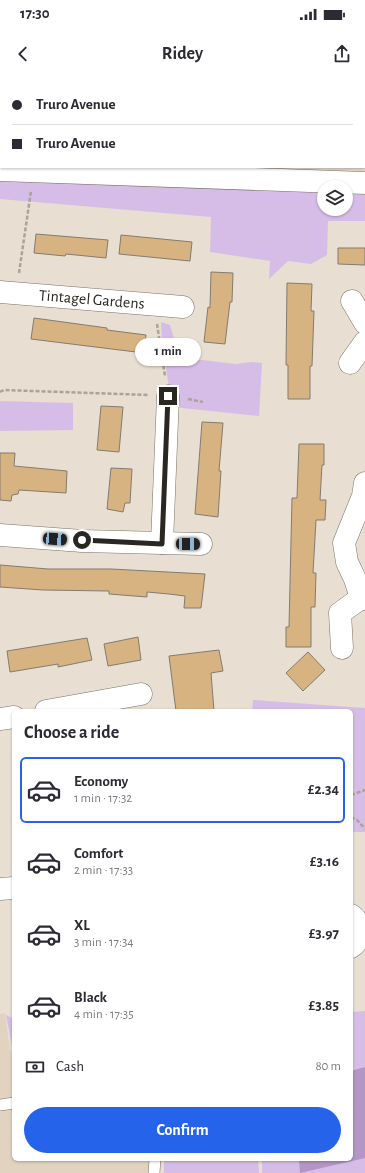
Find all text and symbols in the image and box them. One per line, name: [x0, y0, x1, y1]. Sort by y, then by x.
text: 17:30: [20, 6, 50, 21]
icon: back: [12, 43, 34, 65]
icon: share: [331, 43, 353, 65]
text: Ridey: [162, 45, 203, 63]
text: Truro Avenue: [36, 97, 116, 112]
text: Truro Avenue: [36, 136, 116, 151]
map controls: [317, 180, 353, 216]
button: layers: [317, 180, 353, 216]
street label: Tintagel Gardens: [38, 287, 145, 312]
callout: 1 min: [135, 338, 201, 366]
text: 1 min: [154, 345, 182, 358]
route end: [159, 387, 177, 405]
route start: [73, 531, 91, 549]
car: [43, 532, 67, 546]
car: [176, 538, 200, 550]
text: Choose a ride: [24, 724, 119, 742]
icon: car: [26, 772, 62, 808]
text: Economy: [74, 774, 128, 789]
text: £2.34: [308, 782, 339, 797]
text: 1 min · 17:32: [74, 792, 132, 805]
icon: car: [26, 844, 62, 880]
text: Comfort: [74, 846, 123, 861]
text: £3.16: [310, 854, 339, 869]
text: 2 min · 17:33: [74, 864, 133, 877]
icon: car: [26, 916, 62, 952]
text: XL: [74, 918, 90, 933]
text: £3.97: [309, 926, 339, 941]
text: 3 min · 17:34: [74, 936, 134, 949]
icon: car: [26, 988, 62, 1024]
text: Black: [74, 990, 107, 1005]
text: £3.85: [309, 998, 339, 1013]
text: 4 min · 17:35: [74, 1008, 134, 1021]
icon: cash: [24, 1056, 46, 1078]
text: Cash: [56, 1059, 84, 1074]
text: 80 m: [315, 1060, 341, 1073]
button: Confirm: [24, 1107, 341, 1153]

